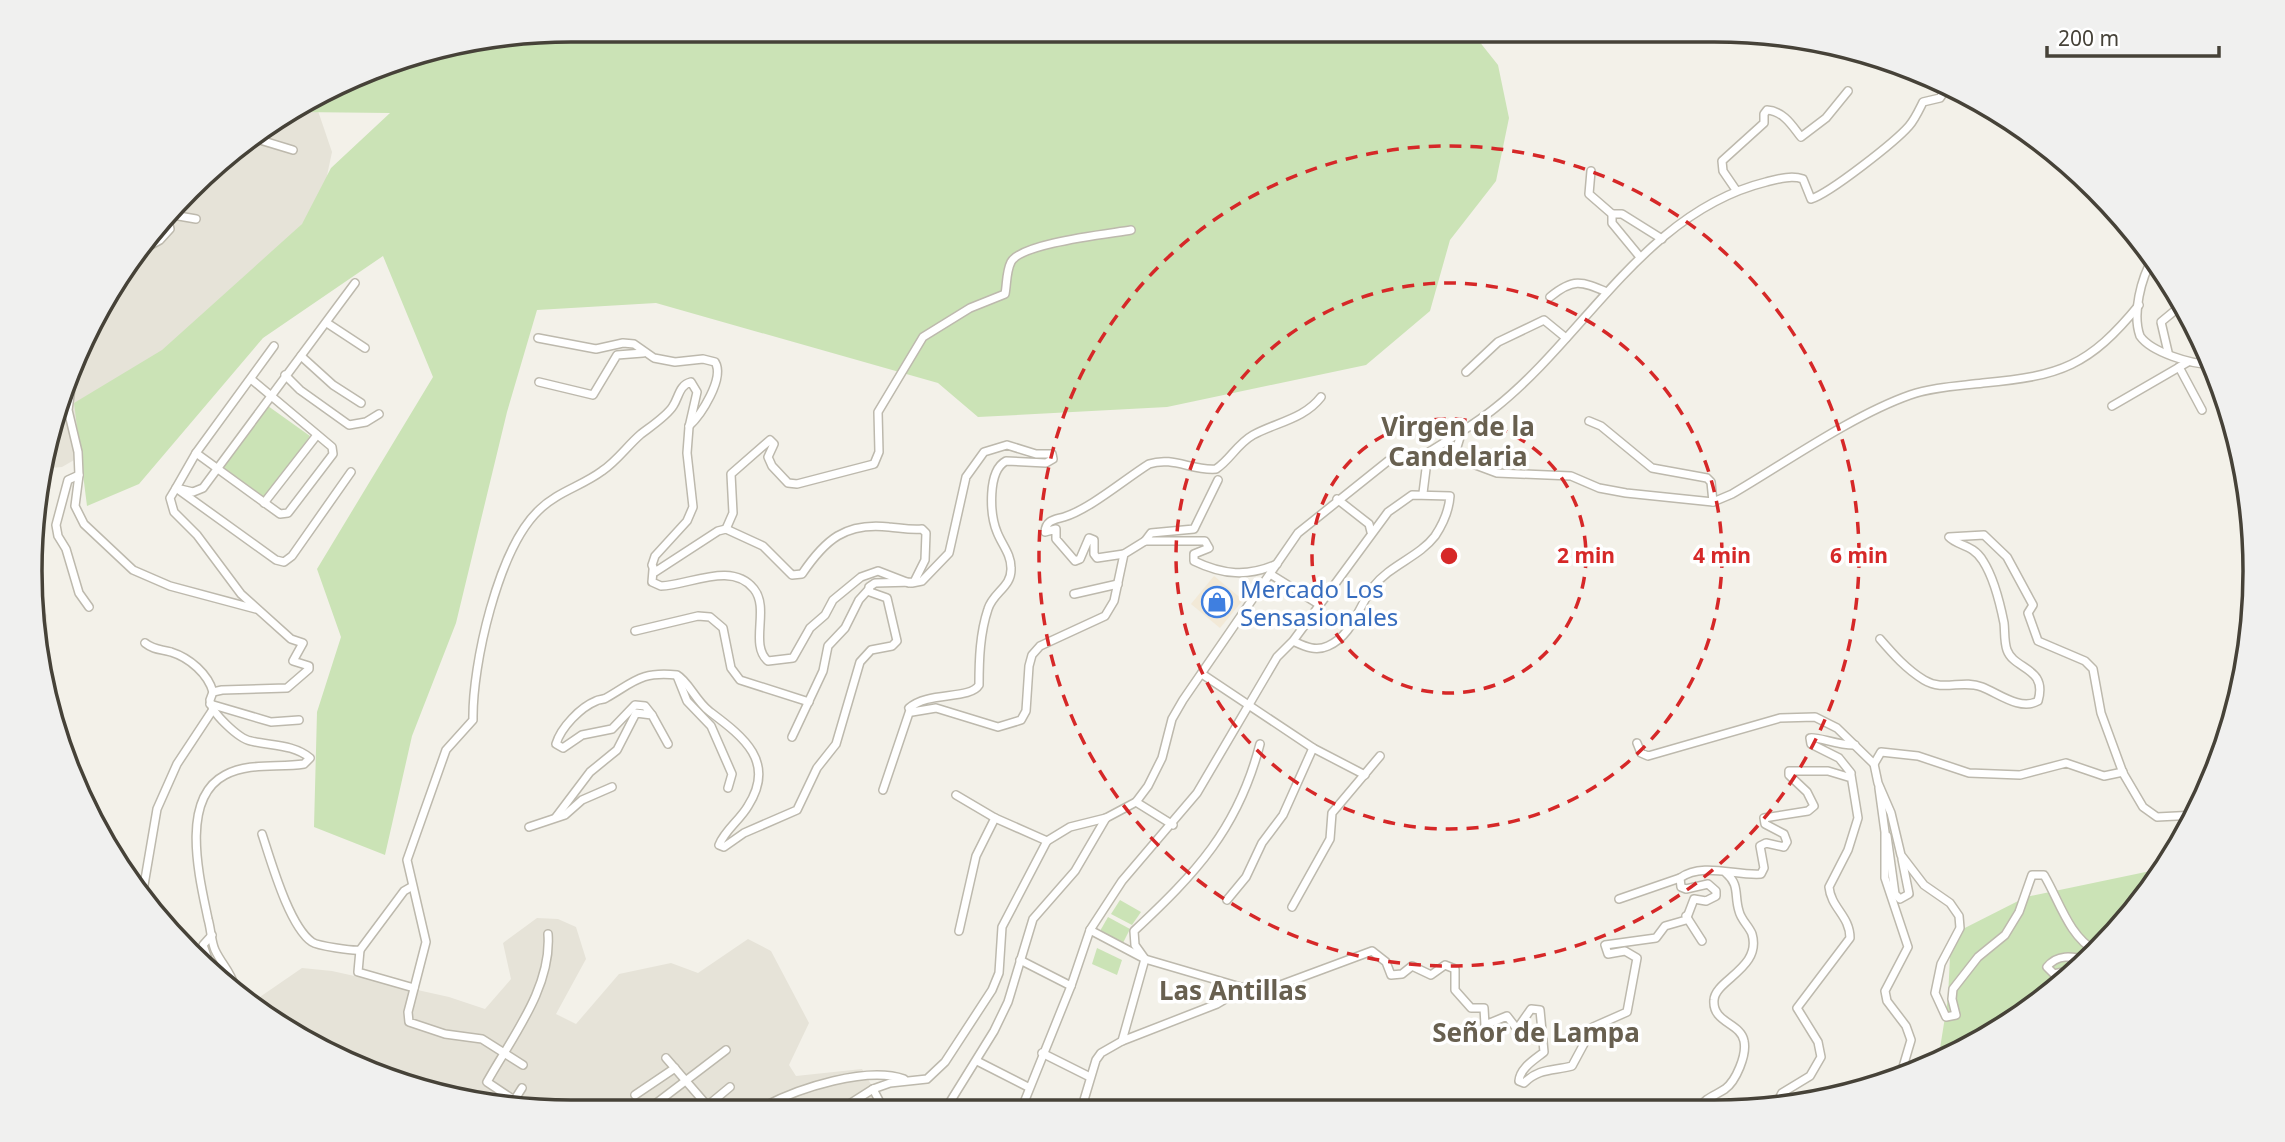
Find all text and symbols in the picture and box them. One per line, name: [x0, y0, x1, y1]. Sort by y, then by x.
scale bar: [2047, 14, 2218, 58]
text: 200 m: [2058, 24, 2119, 52]
district label: Virgen de la Candelaria: [1381, 408, 1535, 474]
text: 2 min: [1557, 541, 1615, 569]
text: 4 min: [1693, 541, 1751, 569]
text: 6 min: [1830, 541, 1888, 569]
centre of rings: [1437, 544, 1461, 568]
place label: Mercado Los Sensasionales: [1240, 572, 1398, 633]
shop icon: Mercado Los Sensasionales: [1200, 585, 1234, 619]
district label: Las Antillas: [1159, 972, 1307, 1008]
district label: Señor de Lampa: [1432, 1014, 1640, 1050]

